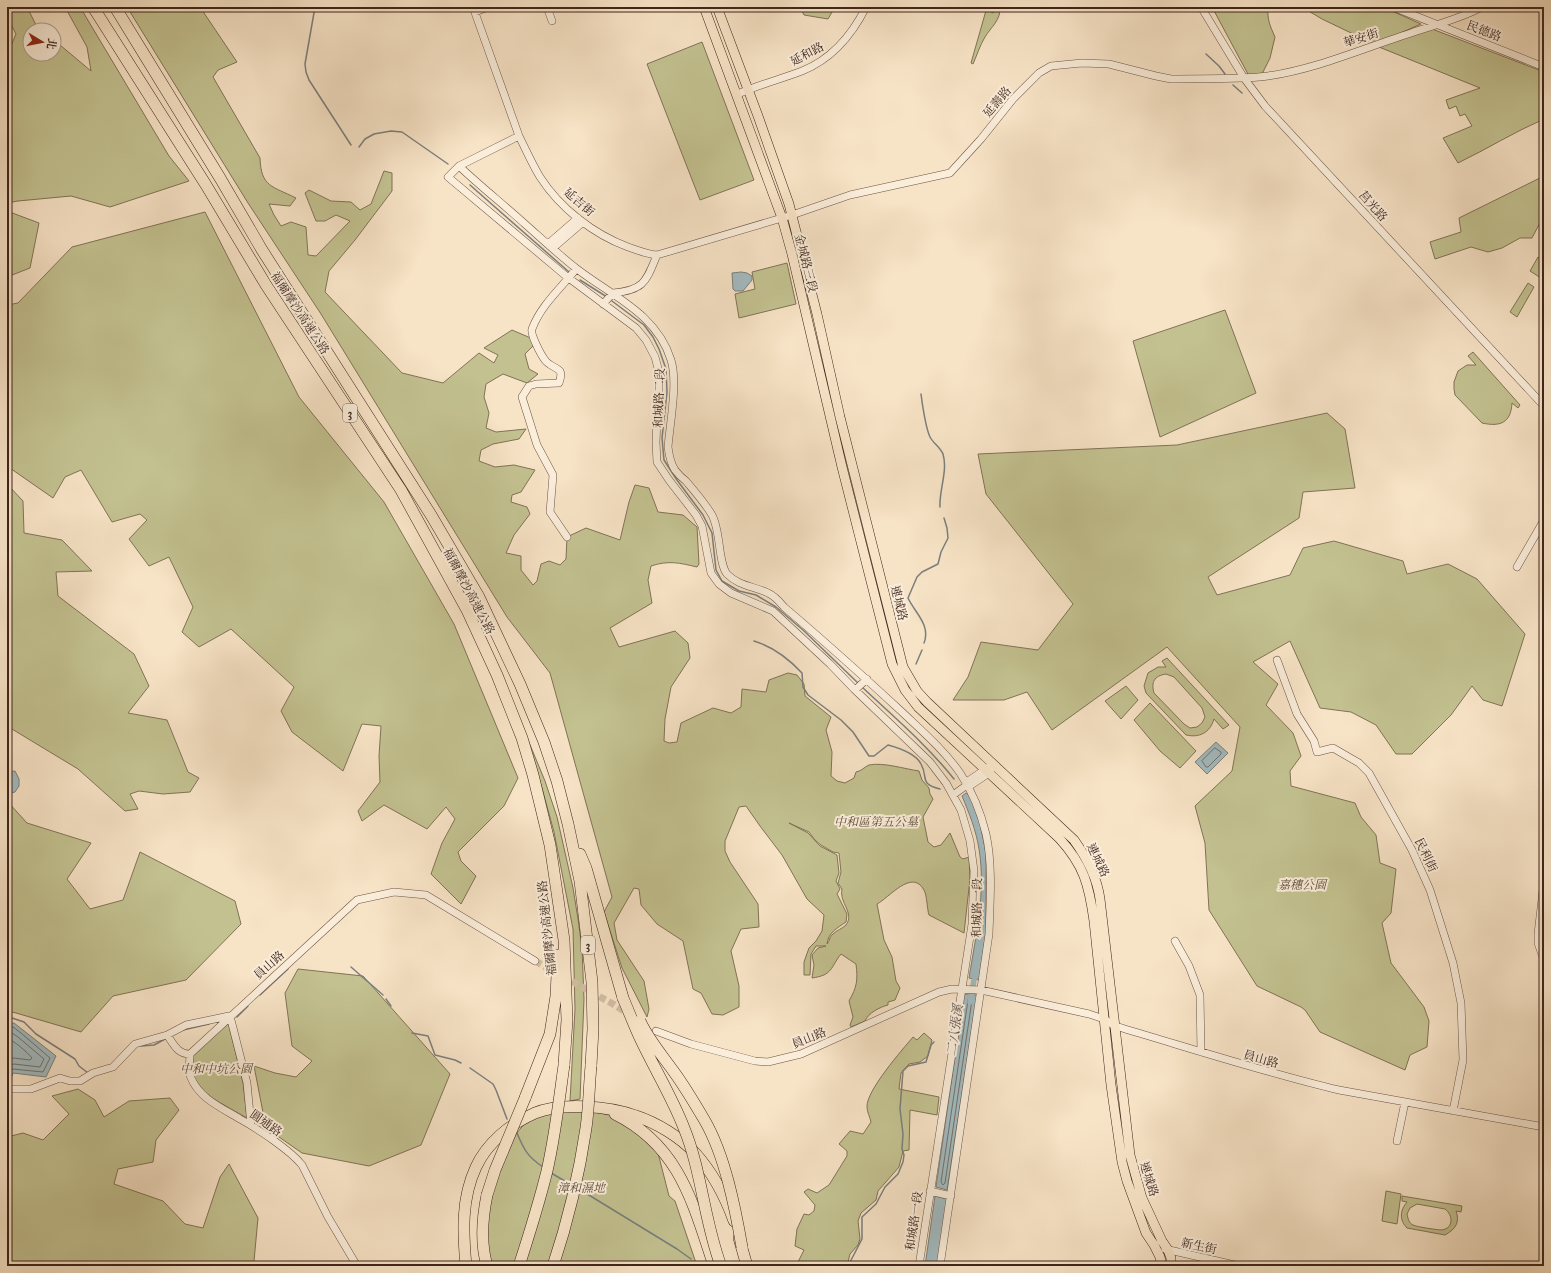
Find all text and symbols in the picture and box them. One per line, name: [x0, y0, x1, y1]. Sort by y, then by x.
street label: 民德路: [1465, 18, 1503, 44]
north arrow: [22, 22, 62, 62]
street label: 華安街: [1342, 25, 1381, 50]
text: 北: [44, 37, 59, 50]
street label: 延和路: [788, 39, 826, 69]
street label: 延壽路: [980, 84, 1014, 120]
street label: 延吉街: [561, 185, 598, 220]
street label: 莒光路: [1356, 188, 1390, 224]
street label: 金城路三段: [792, 232, 820, 294]
street label: 福爾摩沙高速公路: [268, 269, 332, 357]
street label: 和城路二段: [651, 368, 667, 428]
road number: 3: [343, 404, 357, 422]
street label: 福爾摩沙高速公路: [440, 545, 498, 637]
street label: 連城路: [888, 584, 910, 622]
park label: 中和區第五公墓: [834, 815, 920, 829]
street label: 民利街: [1412, 836, 1441, 875]
street label: 連城路: [1084, 841, 1112, 879]
street label: 和城路一段: [969, 878, 985, 938]
park label: 嘉穗公園: [1278, 878, 1328, 892]
street label: 福爾摩沙高速公路: [535, 880, 559, 976]
road number: 3: [581, 936, 595, 954]
street label: 員山路: [251, 948, 287, 982]
water label: 二八張溪: [943, 1001, 967, 1057]
street label: 員山路: [790, 1025, 828, 1051]
street label: 員山路: [1242, 1047, 1280, 1071]
park label: 中和中坑公園: [180, 1062, 254, 1076]
street label: 圓通路: [247, 1107, 285, 1139]
street label: 連城路: [1137, 1160, 1161, 1198]
park label: 漳和濕地: [557, 1181, 607, 1195]
street label: 和城路一段: [903, 1190, 925, 1252]
street label: 新生街: [1180, 1235, 1219, 1257]

